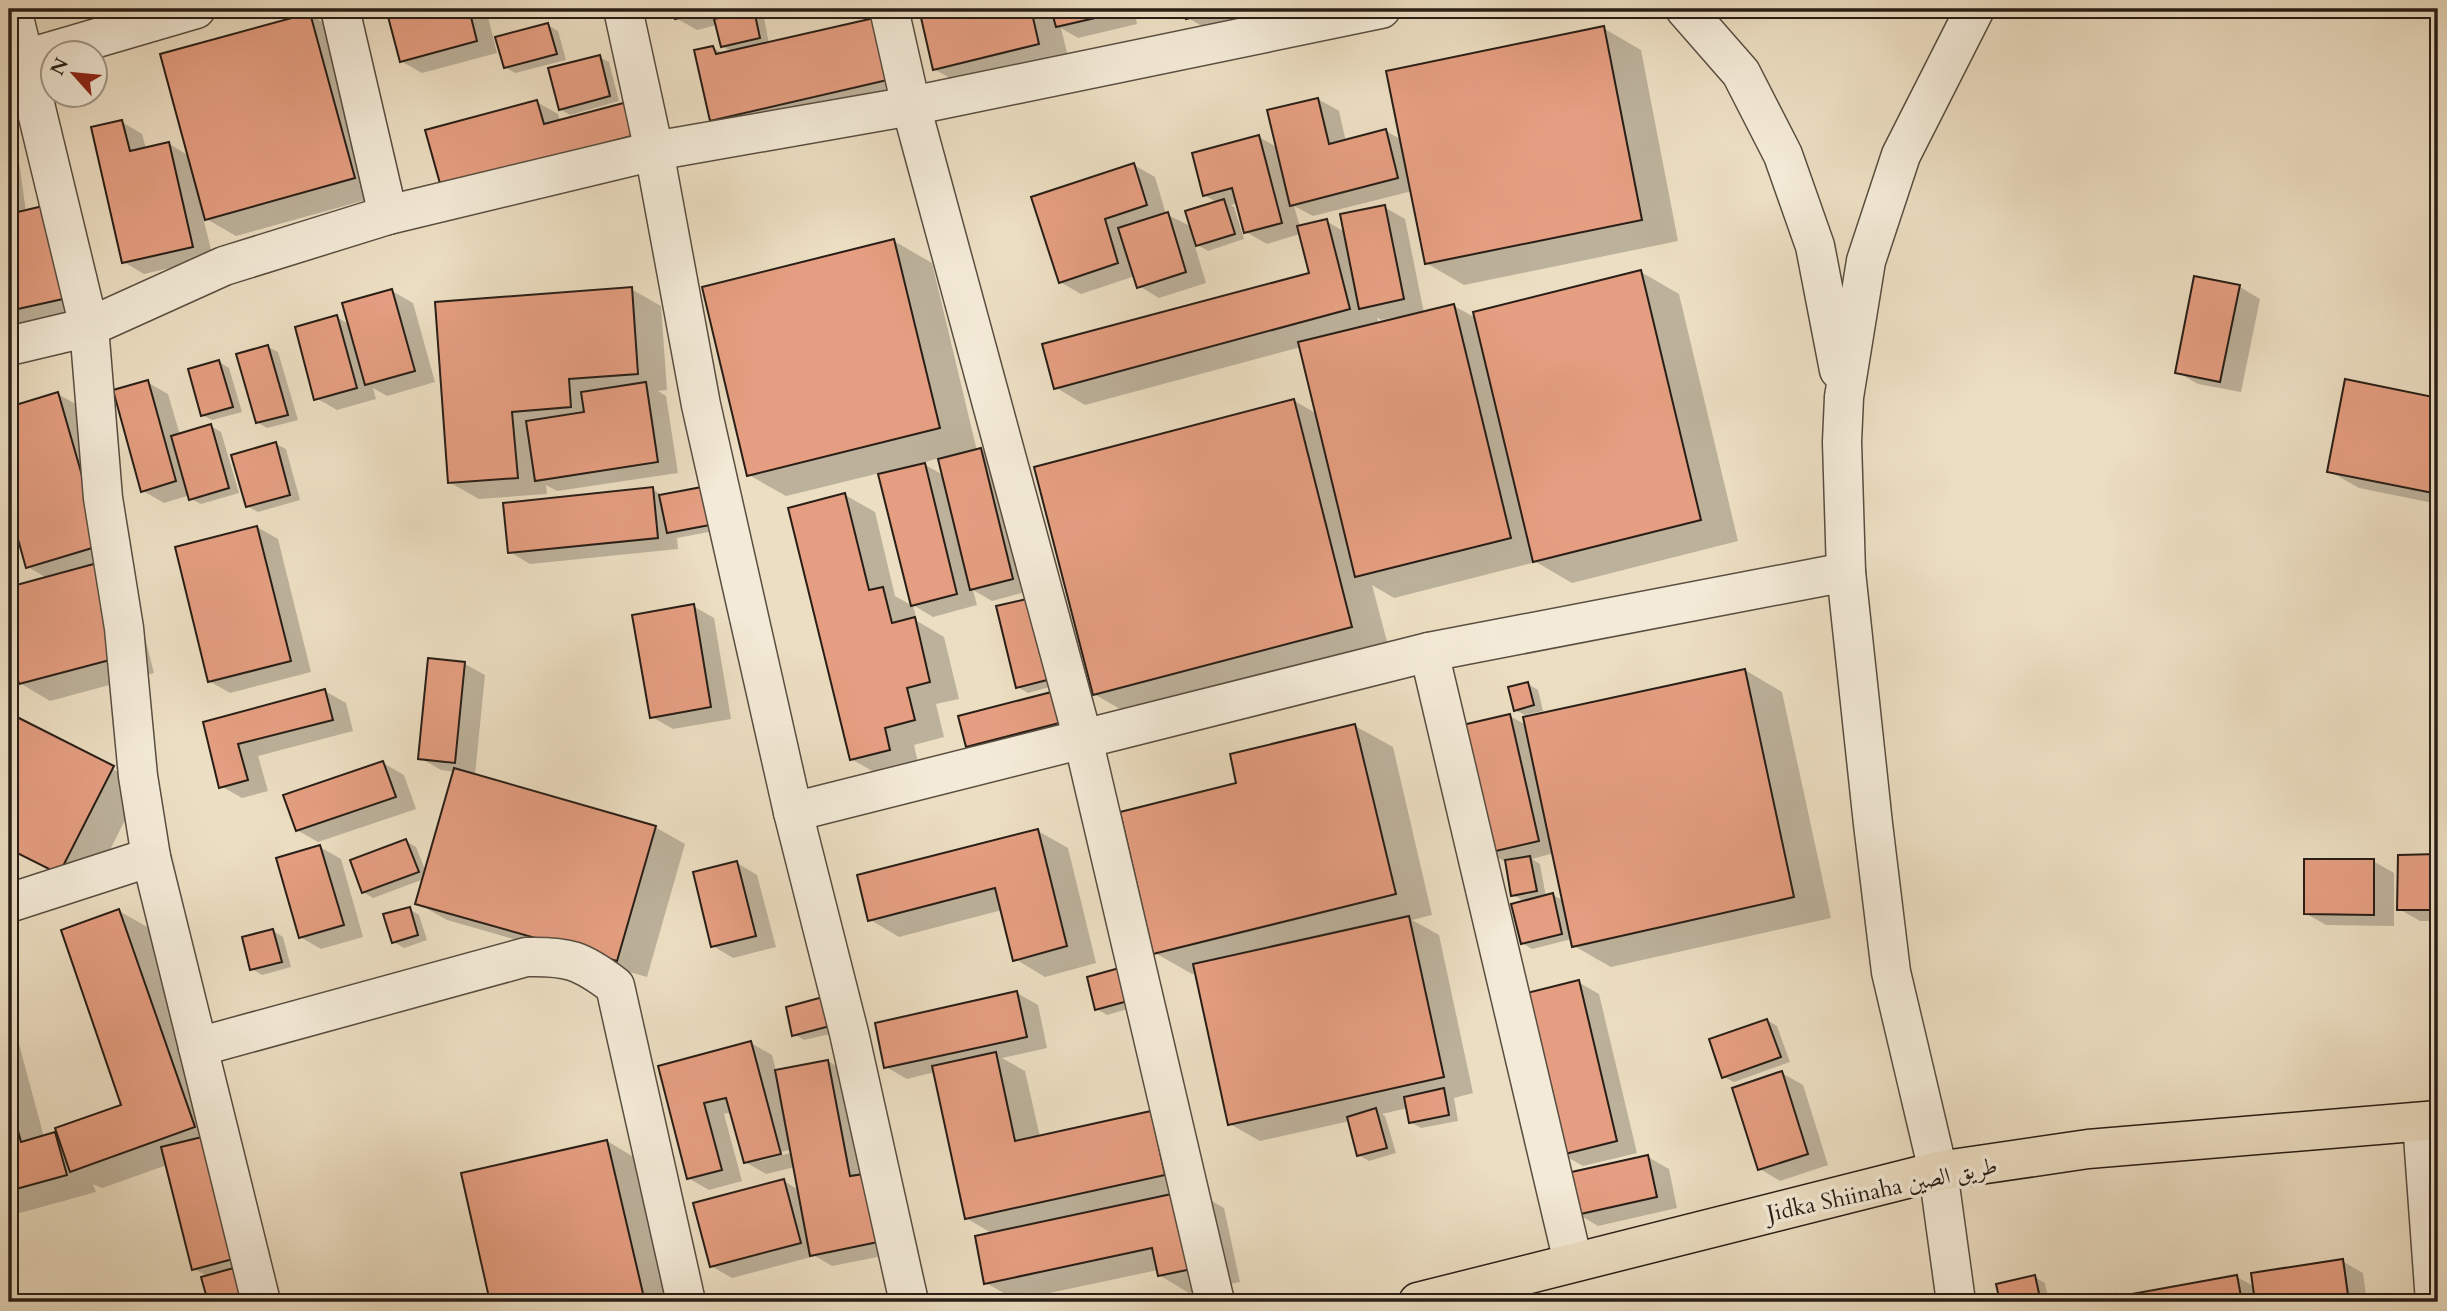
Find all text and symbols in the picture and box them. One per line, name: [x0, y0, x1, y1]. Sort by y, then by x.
north arrow: [38, 38, 108, 108]
text: N: [44, 53, 75, 80]
street label: Jidka Shiinaha طريق الصين: [1761, 1150, 2000, 1230]

